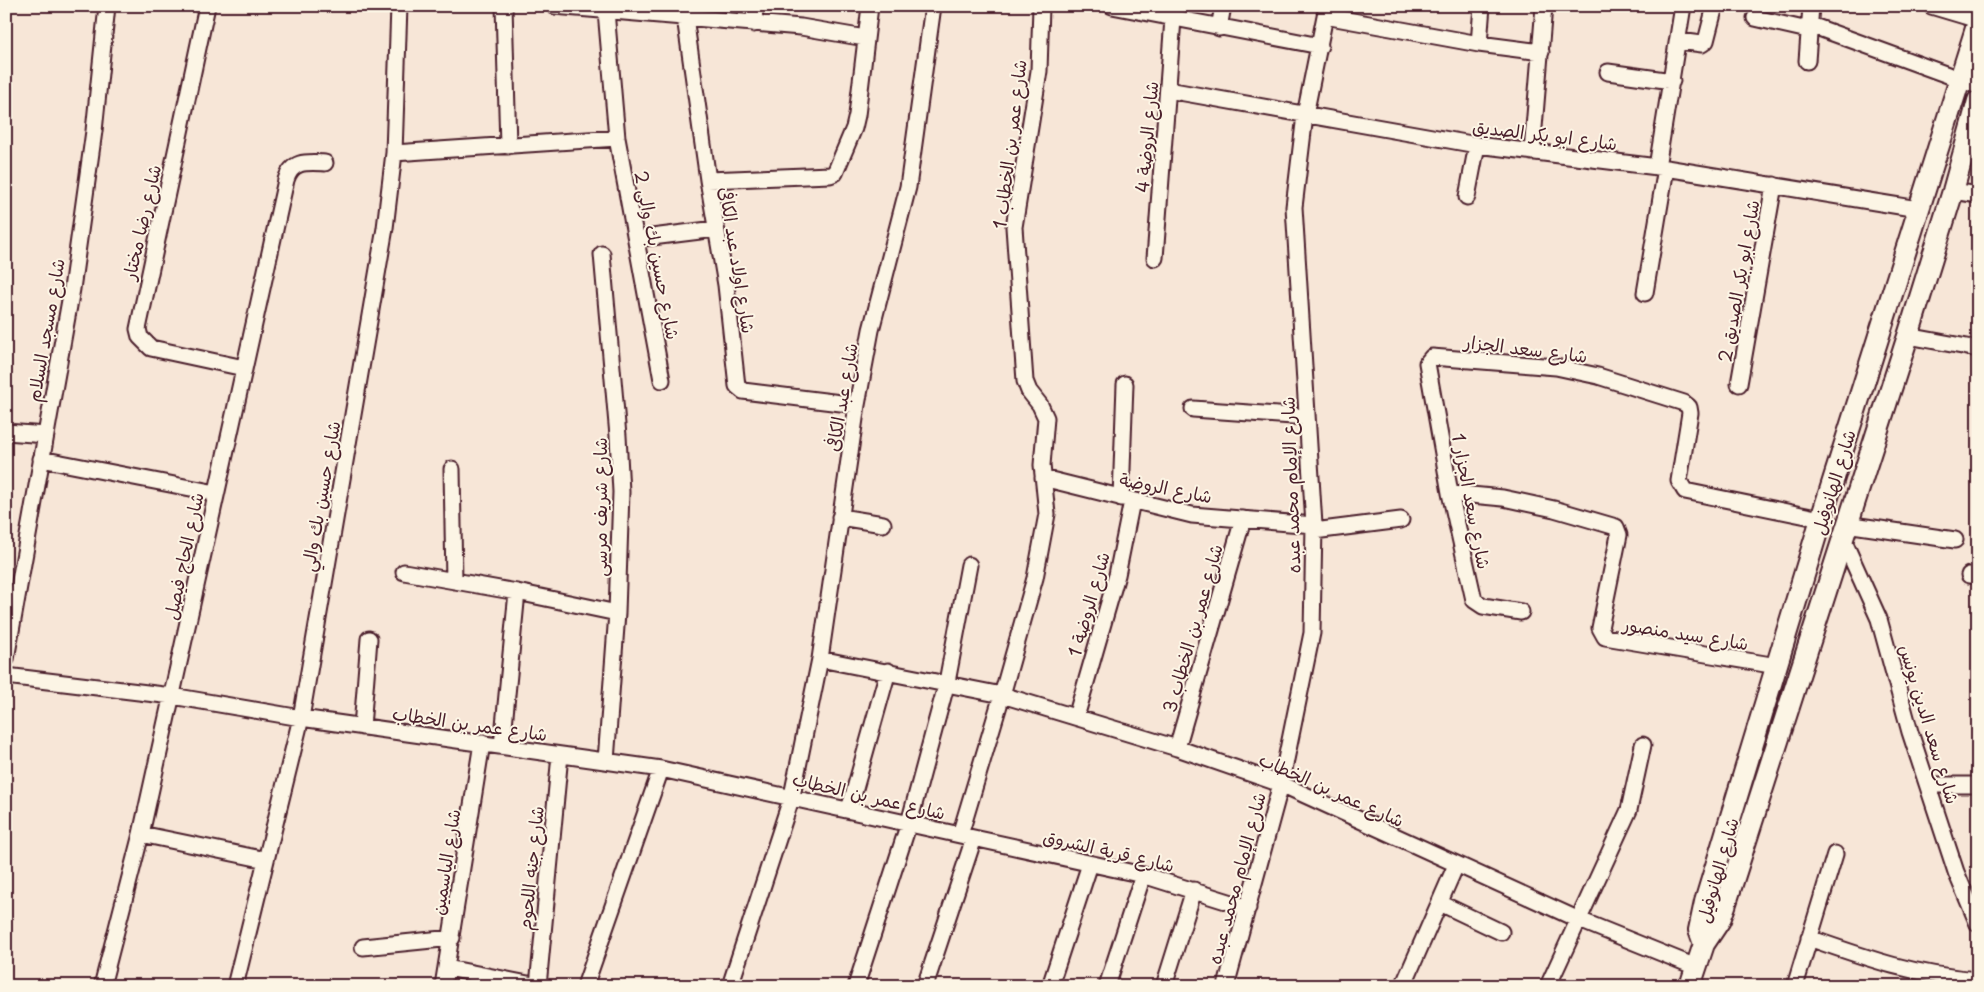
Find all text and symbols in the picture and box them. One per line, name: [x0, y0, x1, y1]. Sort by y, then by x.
street label: شارع عمر بن الخطاب 1: [985, 58, 1033, 230]
street label: شارع الروضة 4: [1128, 80, 1164, 194]
street label: شارع ابو بكر الصديق: [1471, 112, 1619, 156]
street label: شارع رضا مختار: [114, 162, 167, 284]
street label: شارع حسين بك والى 2: [628, 168, 688, 342]
street label: شارع اولاد عبد الكافى: [713, 185, 763, 335]
street label: شارع ابو بكر الصديق 2: [1710, 198, 1766, 364]
street label: شارع مسجد السلام: [19, 256, 73, 404]
street label: شارع سعد الجزار: [1461, 327, 1589, 369]
street label: شارع عبد الكافى: [818, 341, 864, 453]
street label: شارع الإمام محمد عبده: [1273, 396, 1309, 574]
street label: شارع حسين بك والي: [293, 419, 350, 574]
street label: شارع الهانوفيل: [1804, 426, 1862, 538]
street label: شارع سعد الجزار 1: [1446, 431, 1498, 571]
street label: شارع شريف مرسى: [586, 437, 613, 577]
street label: شارع الروضة: [1117, 465, 1215, 509]
street label: شارع الحاج فيصل: [156, 490, 210, 622]
street label: شارع عمر بن الخطاب 3: [1155, 541, 1229, 715]
street label: شارع الروضة 1: [1060, 548, 1116, 660]
street label: شارع سيد منصور: [1619, 609, 1751, 656]
street label: شارع سعد الدين يونس: [1893, 641, 1967, 807]
street label: شارع عمر بن الخطاب: [391, 699, 549, 747]
street label: شارع عمر بن الخطاب: [1255, 745, 1409, 833]
street label: شارع عمر بن الخطاب: [790, 764, 948, 826]
street label: شارع الإمام محمد عبده: [1200, 789, 1274, 968]
street label: شارع جنه اللحوم: [510, 804, 552, 932]
street label: شارع الياسمين: [423, 807, 467, 917]
street label: شارع الهانوفيل: [1689, 814, 1745, 926]
street label: شارع قرية الشروق: [1041, 822, 1177, 878]

